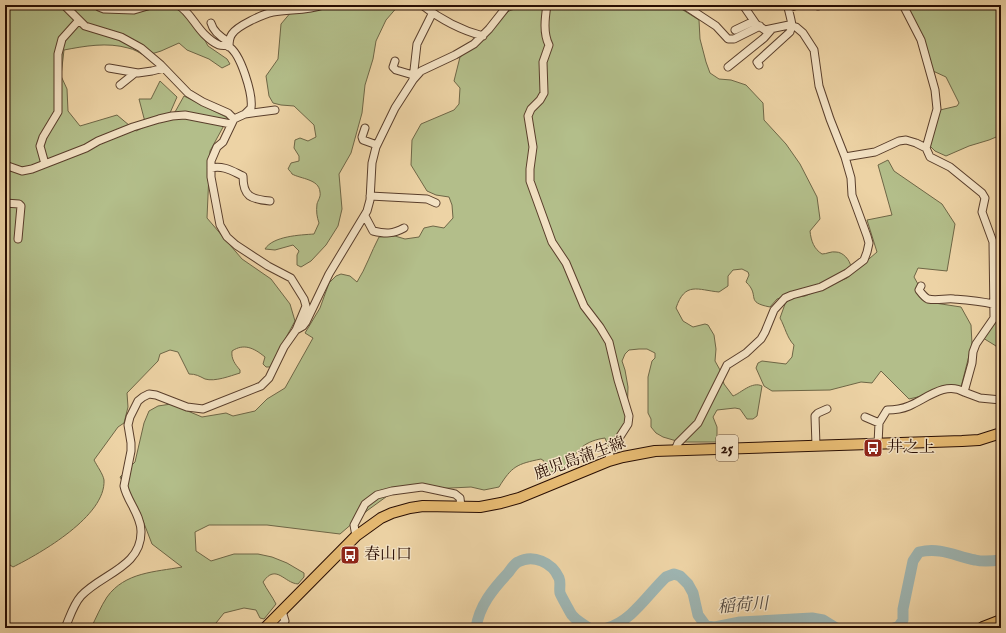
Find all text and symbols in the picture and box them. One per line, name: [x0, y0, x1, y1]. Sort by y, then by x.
street label: 鹿児島蒲生線: [531, 433, 629, 485]
road number: 25: [716, 435, 738, 461]
bus stop icon: 井之上: [862, 437, 884, 459]
place label: 井之上: [887, 438, 935, 458]
bus stop icon: 春山口: [339, 544, 361, 566]
place label: 春山口: [364, 545, 412, 565]
water label: 稲荷川: [717, 594, 771, 618]

